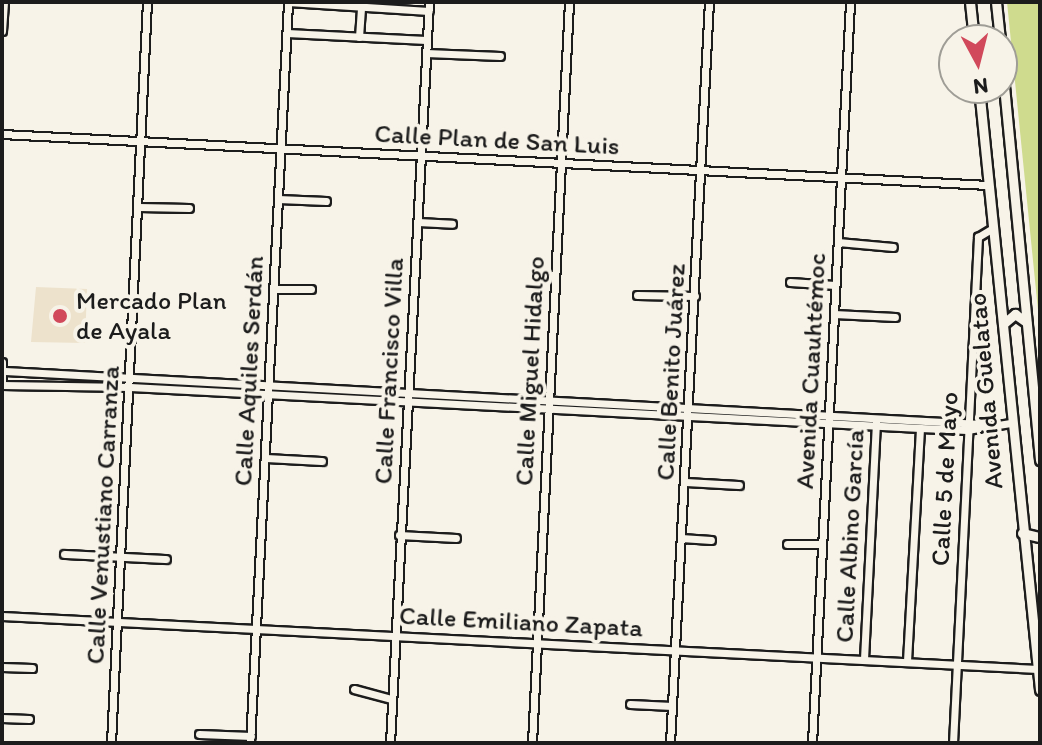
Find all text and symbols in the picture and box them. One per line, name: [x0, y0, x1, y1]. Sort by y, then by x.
north arrow: [938, 24, 1018, 104]
text: N: [972, 72, 990, 101]
street label: Calle Plan de San Luis: [374, 118, 620, 162]
street label: Avenida Cuauhtémoc: [789, 252, 833, 490]
street label: Calle Aquiles Serdán: [227, 255, 271, 487]
street label: Calle Miguel Hidalgo: [508, 256, 552, 486]
street label: Calle Francisco Villa: [368, 258, 410, 484]
street label: Calle Benito Juárez: [650, 263, 692, 481]
place label: Mercado Plan de Ayala: [76, 285, 227, 346]
street label: Avenida Guelatao: [962, 292, 1010, 490]
marker: Mercado Plan de Ayala: [51, 307, 69, 325]
street label: Calle Venustiano Carranza: [80, 366, 126, 664]
street label: Calle 5 de Mayo: [925, 391, 965, 567]
street label: Calle Albino García: [829, 428, 871, 644]
street label: Calle Emiliano Zapata: [398, 600, 644, 644]

